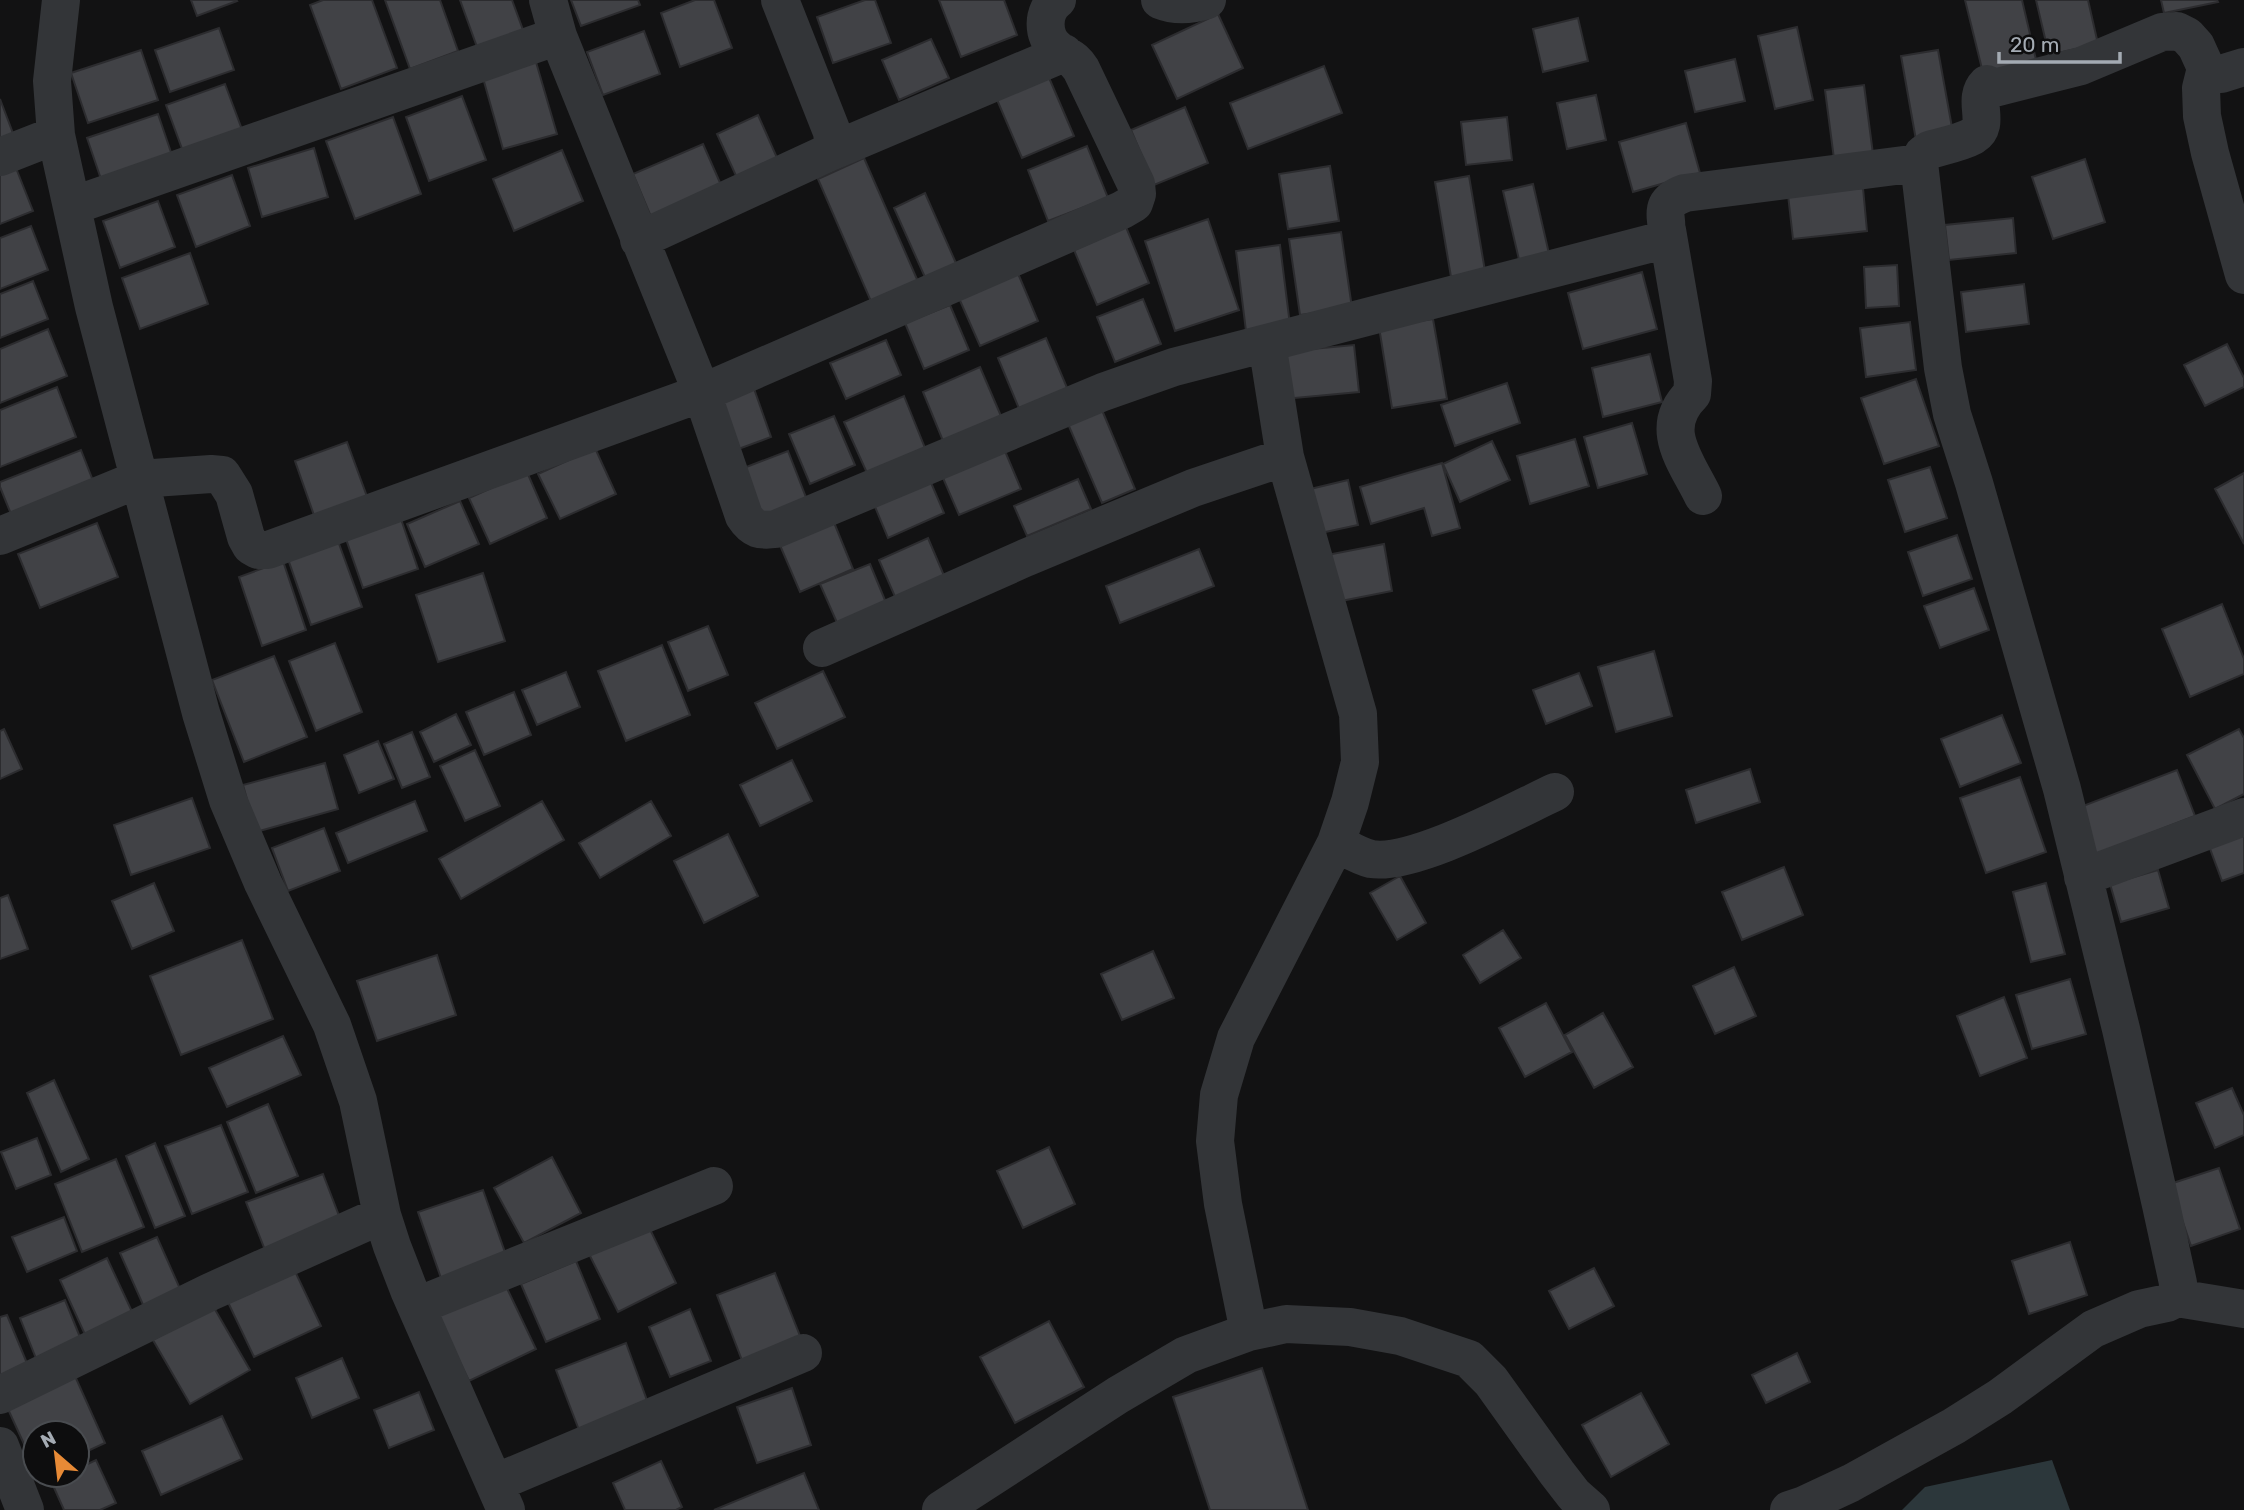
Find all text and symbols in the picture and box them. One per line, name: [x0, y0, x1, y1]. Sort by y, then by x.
scale bar: [1999, 21, 2120, 65]
text: 20 m: [2010, 32, 2059, 57]
north arrow: [21, 1419, 91, 1489]
text: N: [37, 1426, 60, 1453]

